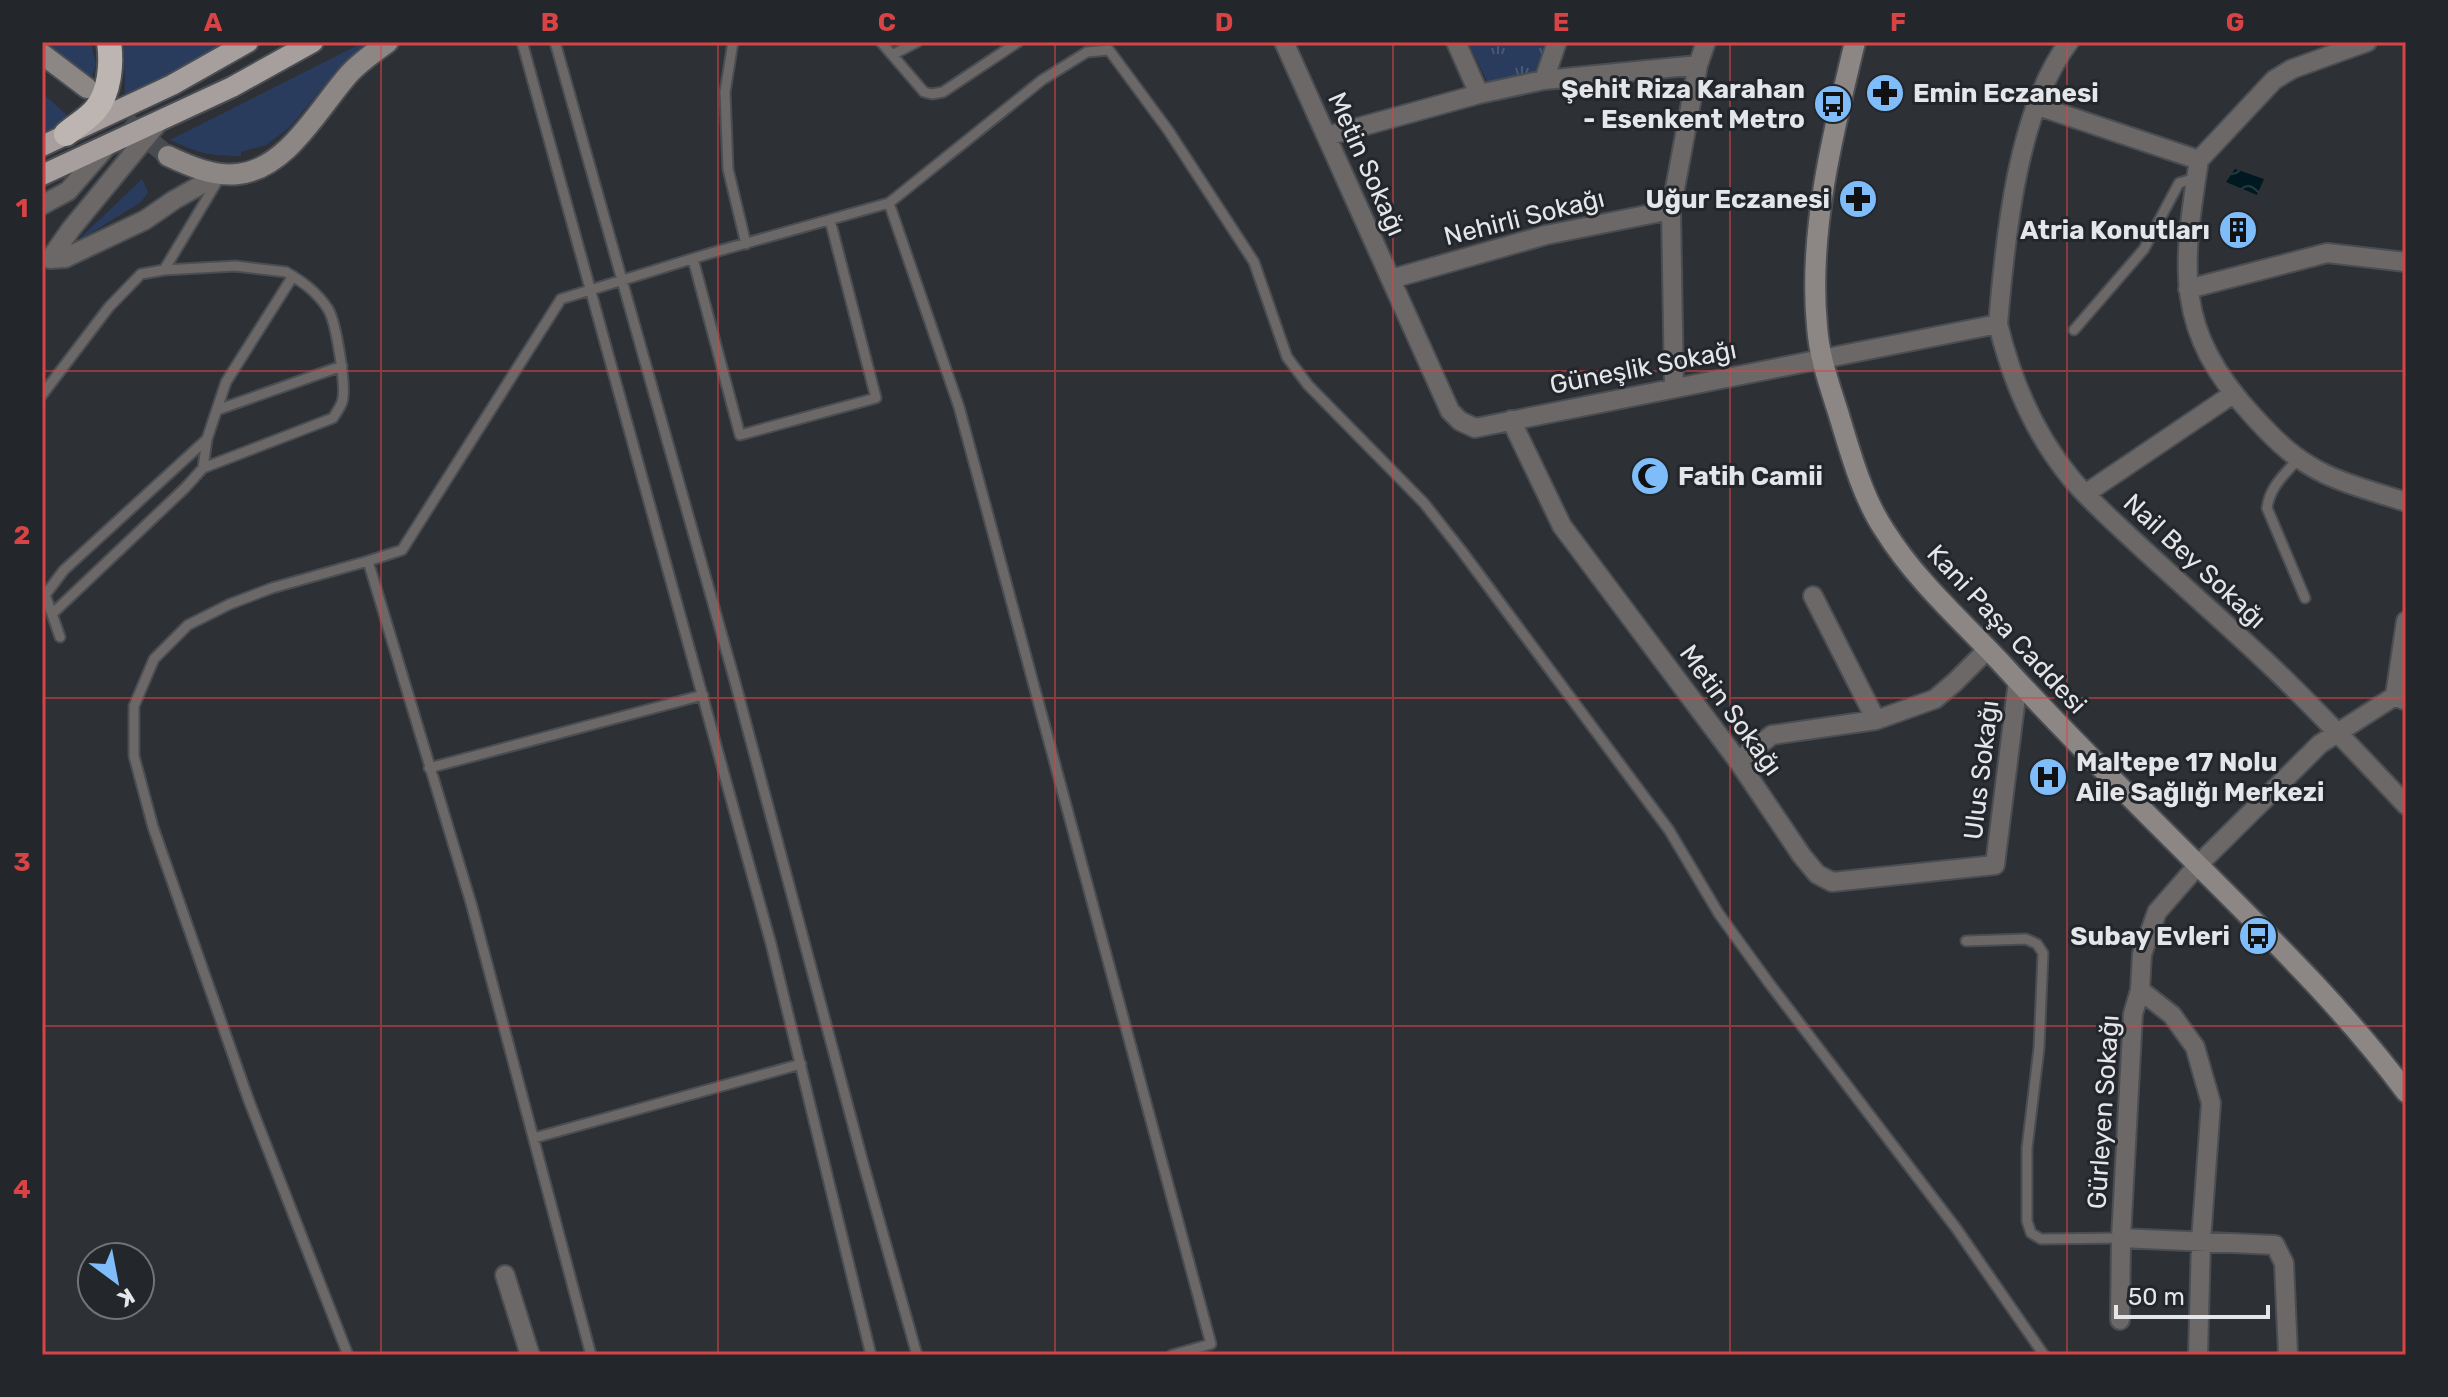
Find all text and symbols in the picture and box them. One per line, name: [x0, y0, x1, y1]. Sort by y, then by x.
text: A: [204, 7, 223, 38]
text: B: [541, 7, 559, 38]
text: C: [878, 7, 896, 38]
text: D: [1215, 7, 1233, 38]
text: E: [1553, 7, 1569, 38]
text: F: [1890, 7, 1906, 38]
text: G: [2226, 7, 2244, 38]
pharmacy icon: Emin Eczanesi: [1864, 72, 1906, 114]
place label: Şehi̇t Riza Karahan - Esenkent Metro: [1561, 74, 1805, 135]
place label: Emin Eczanesi: [1913, 78, 2099, 109]
bus stop icon: Şehi̇t Riza Karahan - Esenkent Metro: [1812, 83, 1854, 125]
street label: Metin Sokağı: [1321, 87, 1412, 241]
pharmacy icon: Uğur Eczanesi: [1837, 178, 1879, 220]
street label: Nehirli Sokağı: [1441, 183, 1607, 252]
place label: Uğur Eczanesi: [1646, 184, 1830, 215]
text: 1: [16, 193, 28, 224]
building icon: Atria Konutları: [2217, 209, 2259, 251]
place label: Atria Konutları: [2020, 215, 2210, 246]
street label: Güneşlik Sokağı: [1547, 334, 1739, 401]
mosque icon: Fatih Camii: [1629, 455, 1671, 497]
place label: Fatih Camii: [1678, 461, 1823, 492]
street label: Nail Bey Sokağı: [2117, 488, 2272, 635]
text: 2: [14, 520, 30, 551]
street label: Kani Paşa Caddesi: [1920, 538, 2093, 720]
street label: Metin Sokağı: [1673, 639, 1788, 782]
street label: Ulus Sokağı: [1958, 699, 2005, 842]
place label: Maltepe 17 Nolu Aile Sağlığı Merkezi: [2076, 747, 2324, 808]
hospital icon: Maltepe 17 Nolu Aile Sağlığı Merkezi: [2027, 756, 2069, 798]
text: 3: [13, 847, 31, 878]
bus stop icon: Subay Evleri: [2237, 915, 2279, 957]
place label: Subay Evleri: [2070, 921, 2230, 952]
street label: Gürleyen Sokağı: [2081, 1014, 2126, 1210]
text: 4: [13, 1174, 31, 1205]
north arrow: [76, 1241, 156, 1321]
scale bar: [2116, 1269, 2268, 1319]
text: K: [113, 1282, 140, 1313]
text: 50 m: [2128, 1283, 2185, 1311]

